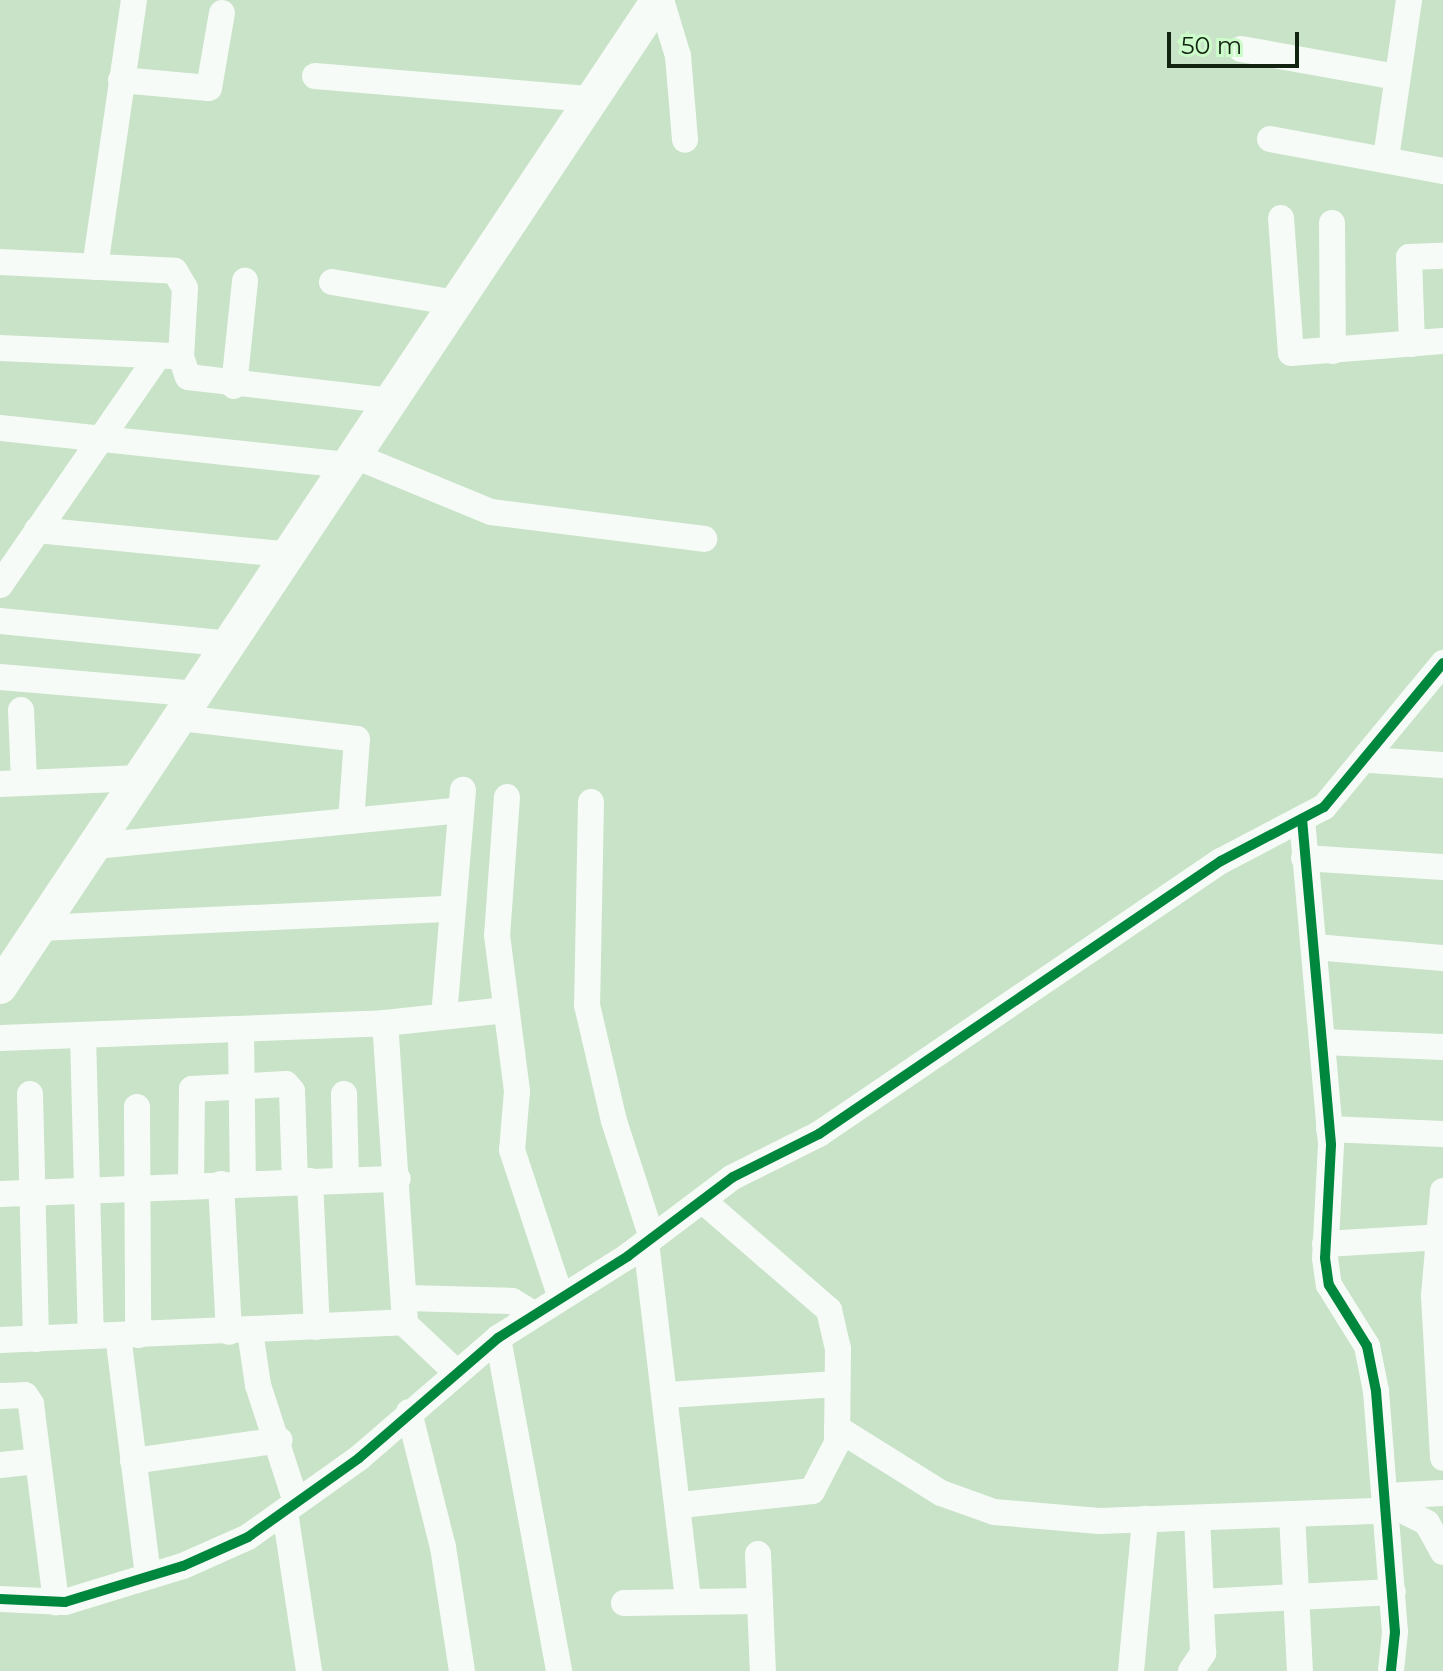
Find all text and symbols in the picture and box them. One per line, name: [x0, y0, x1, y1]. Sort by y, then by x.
scale bar: [1171, 16, 1303, 66]
text: 50 m: [1181, 31, 1242, 60]

